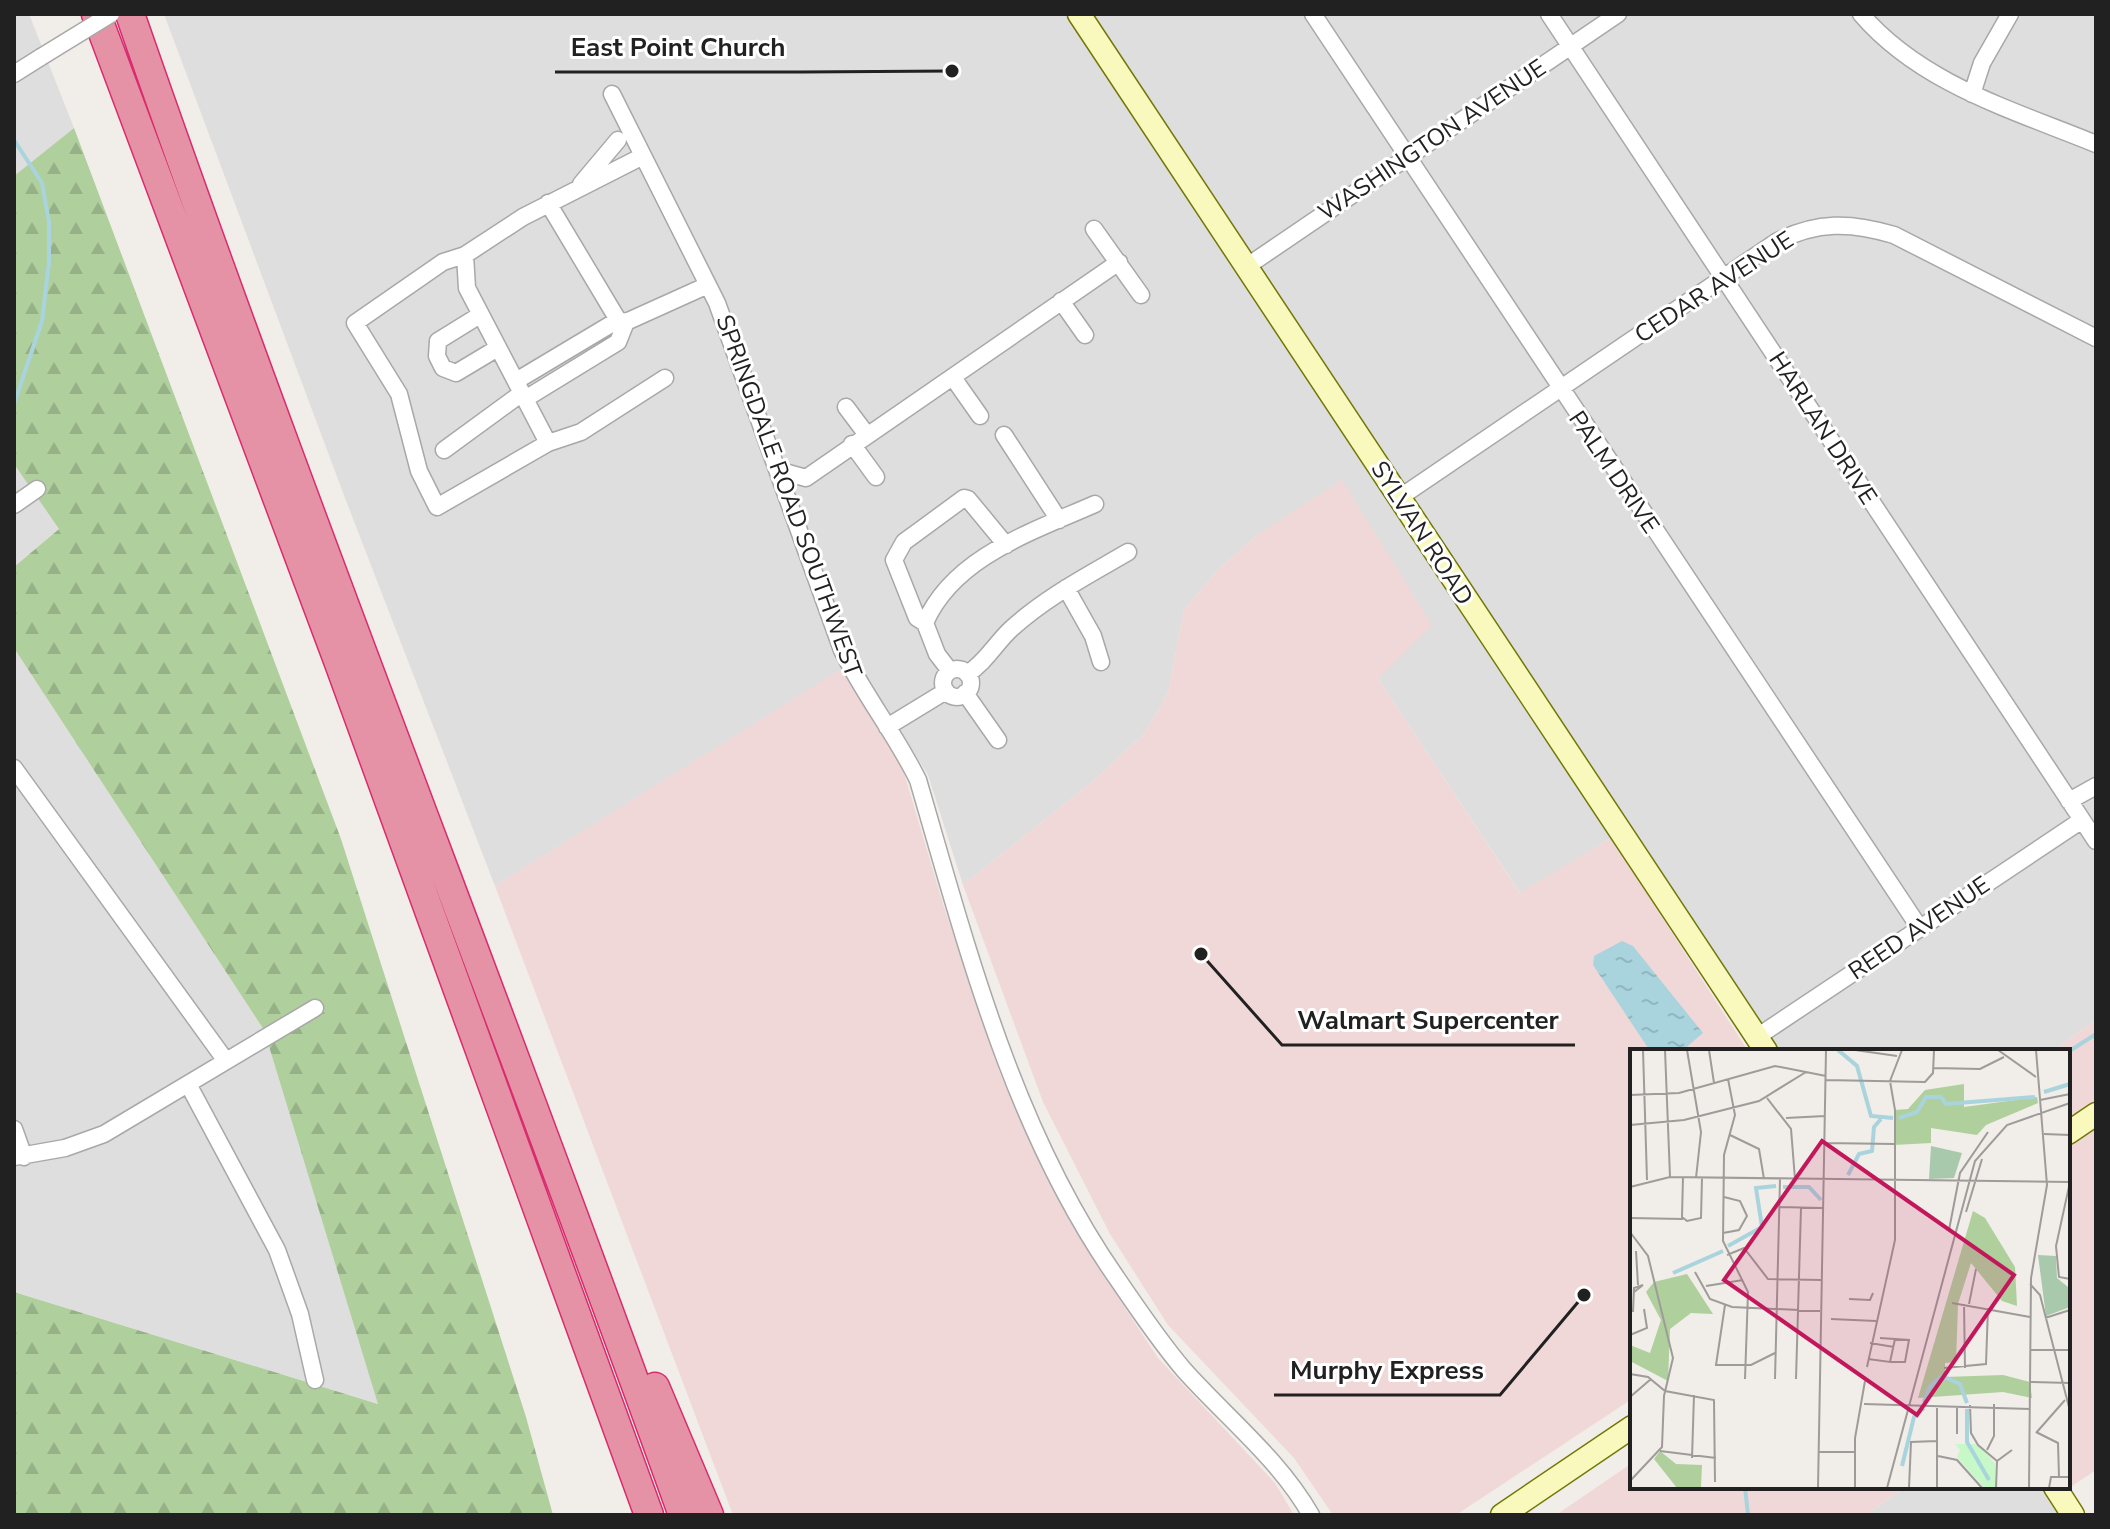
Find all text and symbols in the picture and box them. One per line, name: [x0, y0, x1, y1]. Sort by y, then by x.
callout: East Point Church: [555, 22, 801, 72]
text: East Point Church: [571, 30, 785, 65]
street label: WASHINGTON AVENUE: [1312, 52, 1552, 228]
street label: CEDAR AVENUE: [1628, 224, 1800, 350]
street label: SPRINGDALE ROAD SOUTHWEST: [708, 310, 870, 682]
street label: HARLAN DRIVE: [1762, 345, 1884, 511]
street label: PALM DRIVE: [1561, 405, 1667, 539]
street label: SYLVAN ROAD: [1363, 455, 1481, 611]
street label: REED AVENUE: [1842, 869, 1996, 987]
callout: Walmart Supercenter: [1282, 995, 1575, 1045]
text: Walmart Supercenter: [1297, 1003, 1560, 1038]
inset map: [1630, 1049, 2070, 1489]
callout: Murphy Express: [1274, 1345, 1500, 1395]
text: Murphy Express: [1290, 1353, 1484, 1388]

